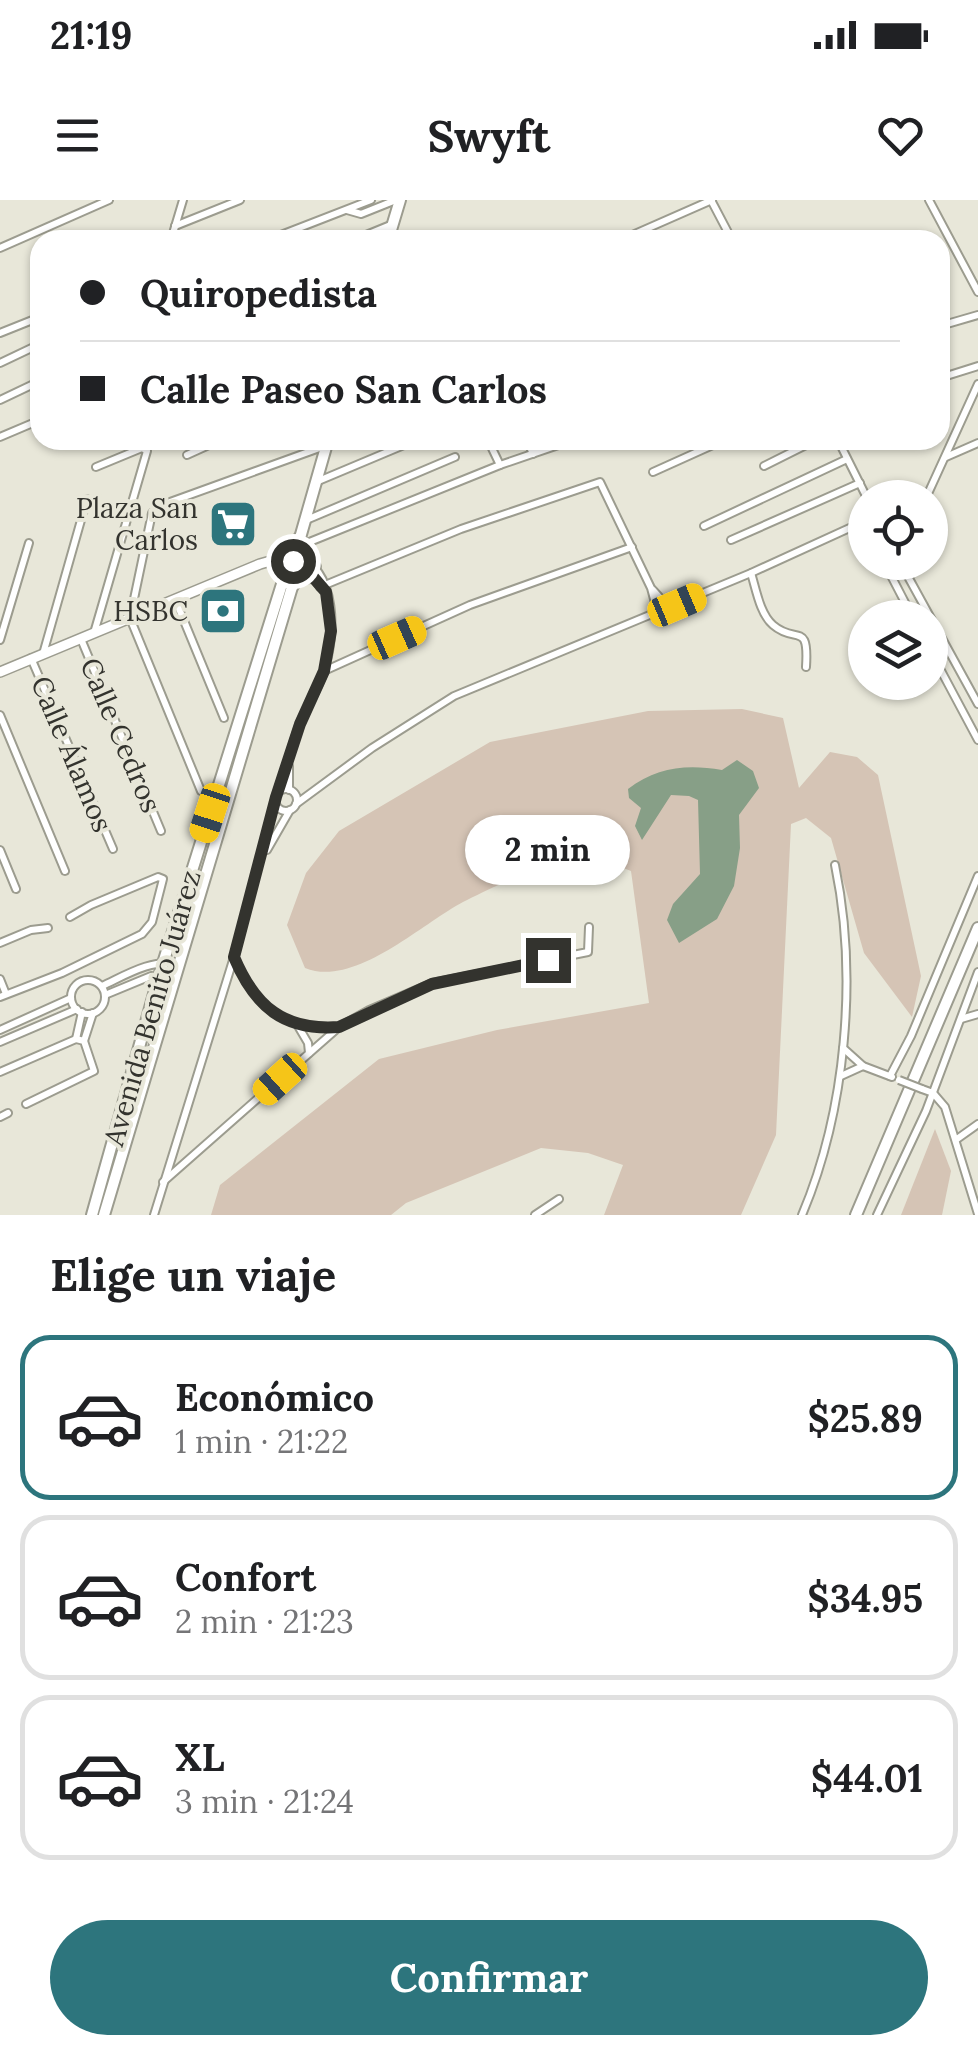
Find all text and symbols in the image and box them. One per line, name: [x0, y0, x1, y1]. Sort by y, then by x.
text: 21:19: [50, 11, 133, 59]
text: Swyft: [428, 107, 550, 164]
icon: menu: [50, 108, 105, 163]
icon: heart: [873, 108, 928, 163]
text: Quiropedista: [140, 269, 377, 317]
text: Calle Paseo San Carlos: [140, 365, 547, 413]
map controls: [848, 480, 948, 700]
button: locate: [848, 480, 948, 580]
place label: Plaza San Carlos: [76, 490, 198, 558]
supermarket icon: Plaza San Carlos: [207, 498, 259, 550]
route start: [271, 539, 316, 584]
car: [644, 579, 710, 631]
bank icon: HSBC: [197, 585, 249, 637]
place label: HSBC: [113, 593, 188, 629]
button: layers: [848, 600, 948, 700]
car: [363, 612, 431, 664]
street label: Calle Cedros: [72, 652, 170, 818]
street label: Calle Álamos: [23, 671, 121, 837]
car: [186, 780, 234, 846]
callout: 2 min: [466, 815, 630, 885]
text: 2 min: [505, 829, 590, 870]
street label: Avenida Benito Juárez: [95, 866, 209, 1151]
route end: [526, 938, 571, 983]
car: [248, 1048, 312, 1110]
text: Elige un viaje: [50, 1246, 336, 1303]
icon: car: [55, 1373, 145, 1463]
text: Económico: [175, 1373, 374, 1421]
text: $25.89: [807, 1394, 923, 1442]
text: 1 min · 21:22: [175, 1421, 348, 1462]
icon: car: [55, 1553, 145, 1643]
text: Confort: [175, 1553, 316, 1601]
text: $34.95: [807, 1574, 923, 1622]
text: 2 min · 21:23: [175, 1601, 354, 1642]
icon: car: [55, 1733, 145, 1823]
text: XL: [175, 1733, 225, 1781]
text: $44.01: [811, 1754, 923, 1802]
text: 3 min · 21:24: [175, 1781, 354, 1822]
button: Confirmar: [50, 1920, 928, 2035]

